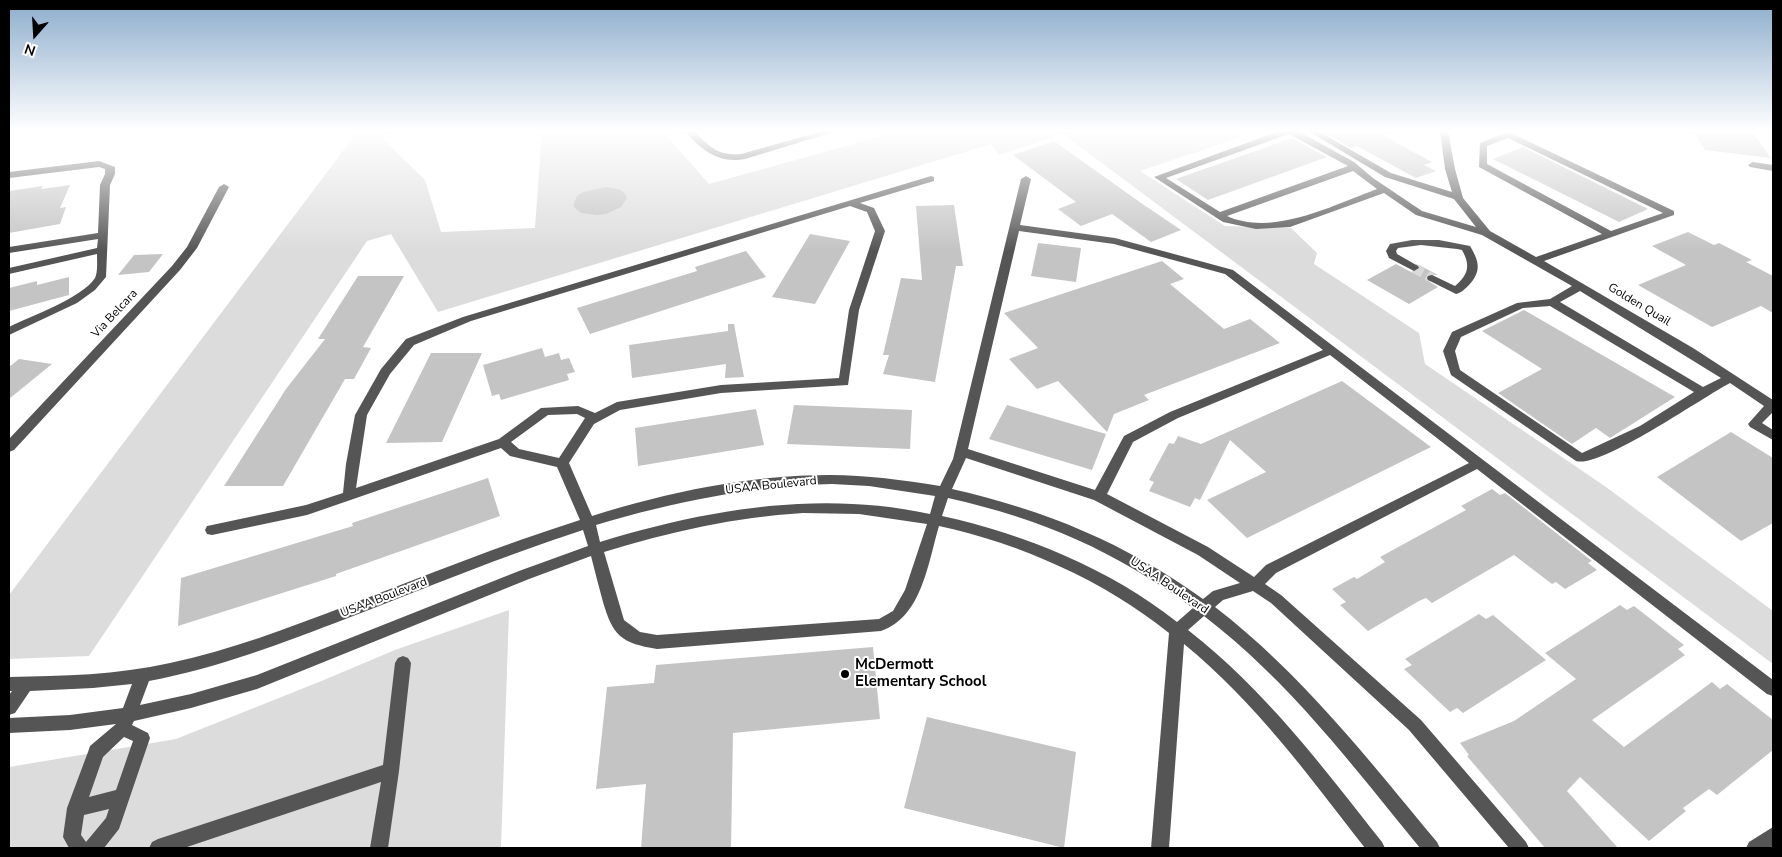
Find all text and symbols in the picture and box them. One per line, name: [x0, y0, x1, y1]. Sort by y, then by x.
north arrow: [10, 10, 60, 60]
text: N: [22, 39, 38, 60]
street label: Golden Quail: [1605, 281, 1673, 329]
street label: Via Belcara: [89, 287, 141, 341]
street label: USAA Boulevard: [725, 474, 817, 498]
street label: USAA Boulevard: [1127, 554, 1211, 618]
street label: USAA Boulevard: [339, 575, 429, 621]
place label: McDermott Elementary School: [855, 656, 986, 691]
marker: McDermott Elementary School: [839, 668, 851, 680]

